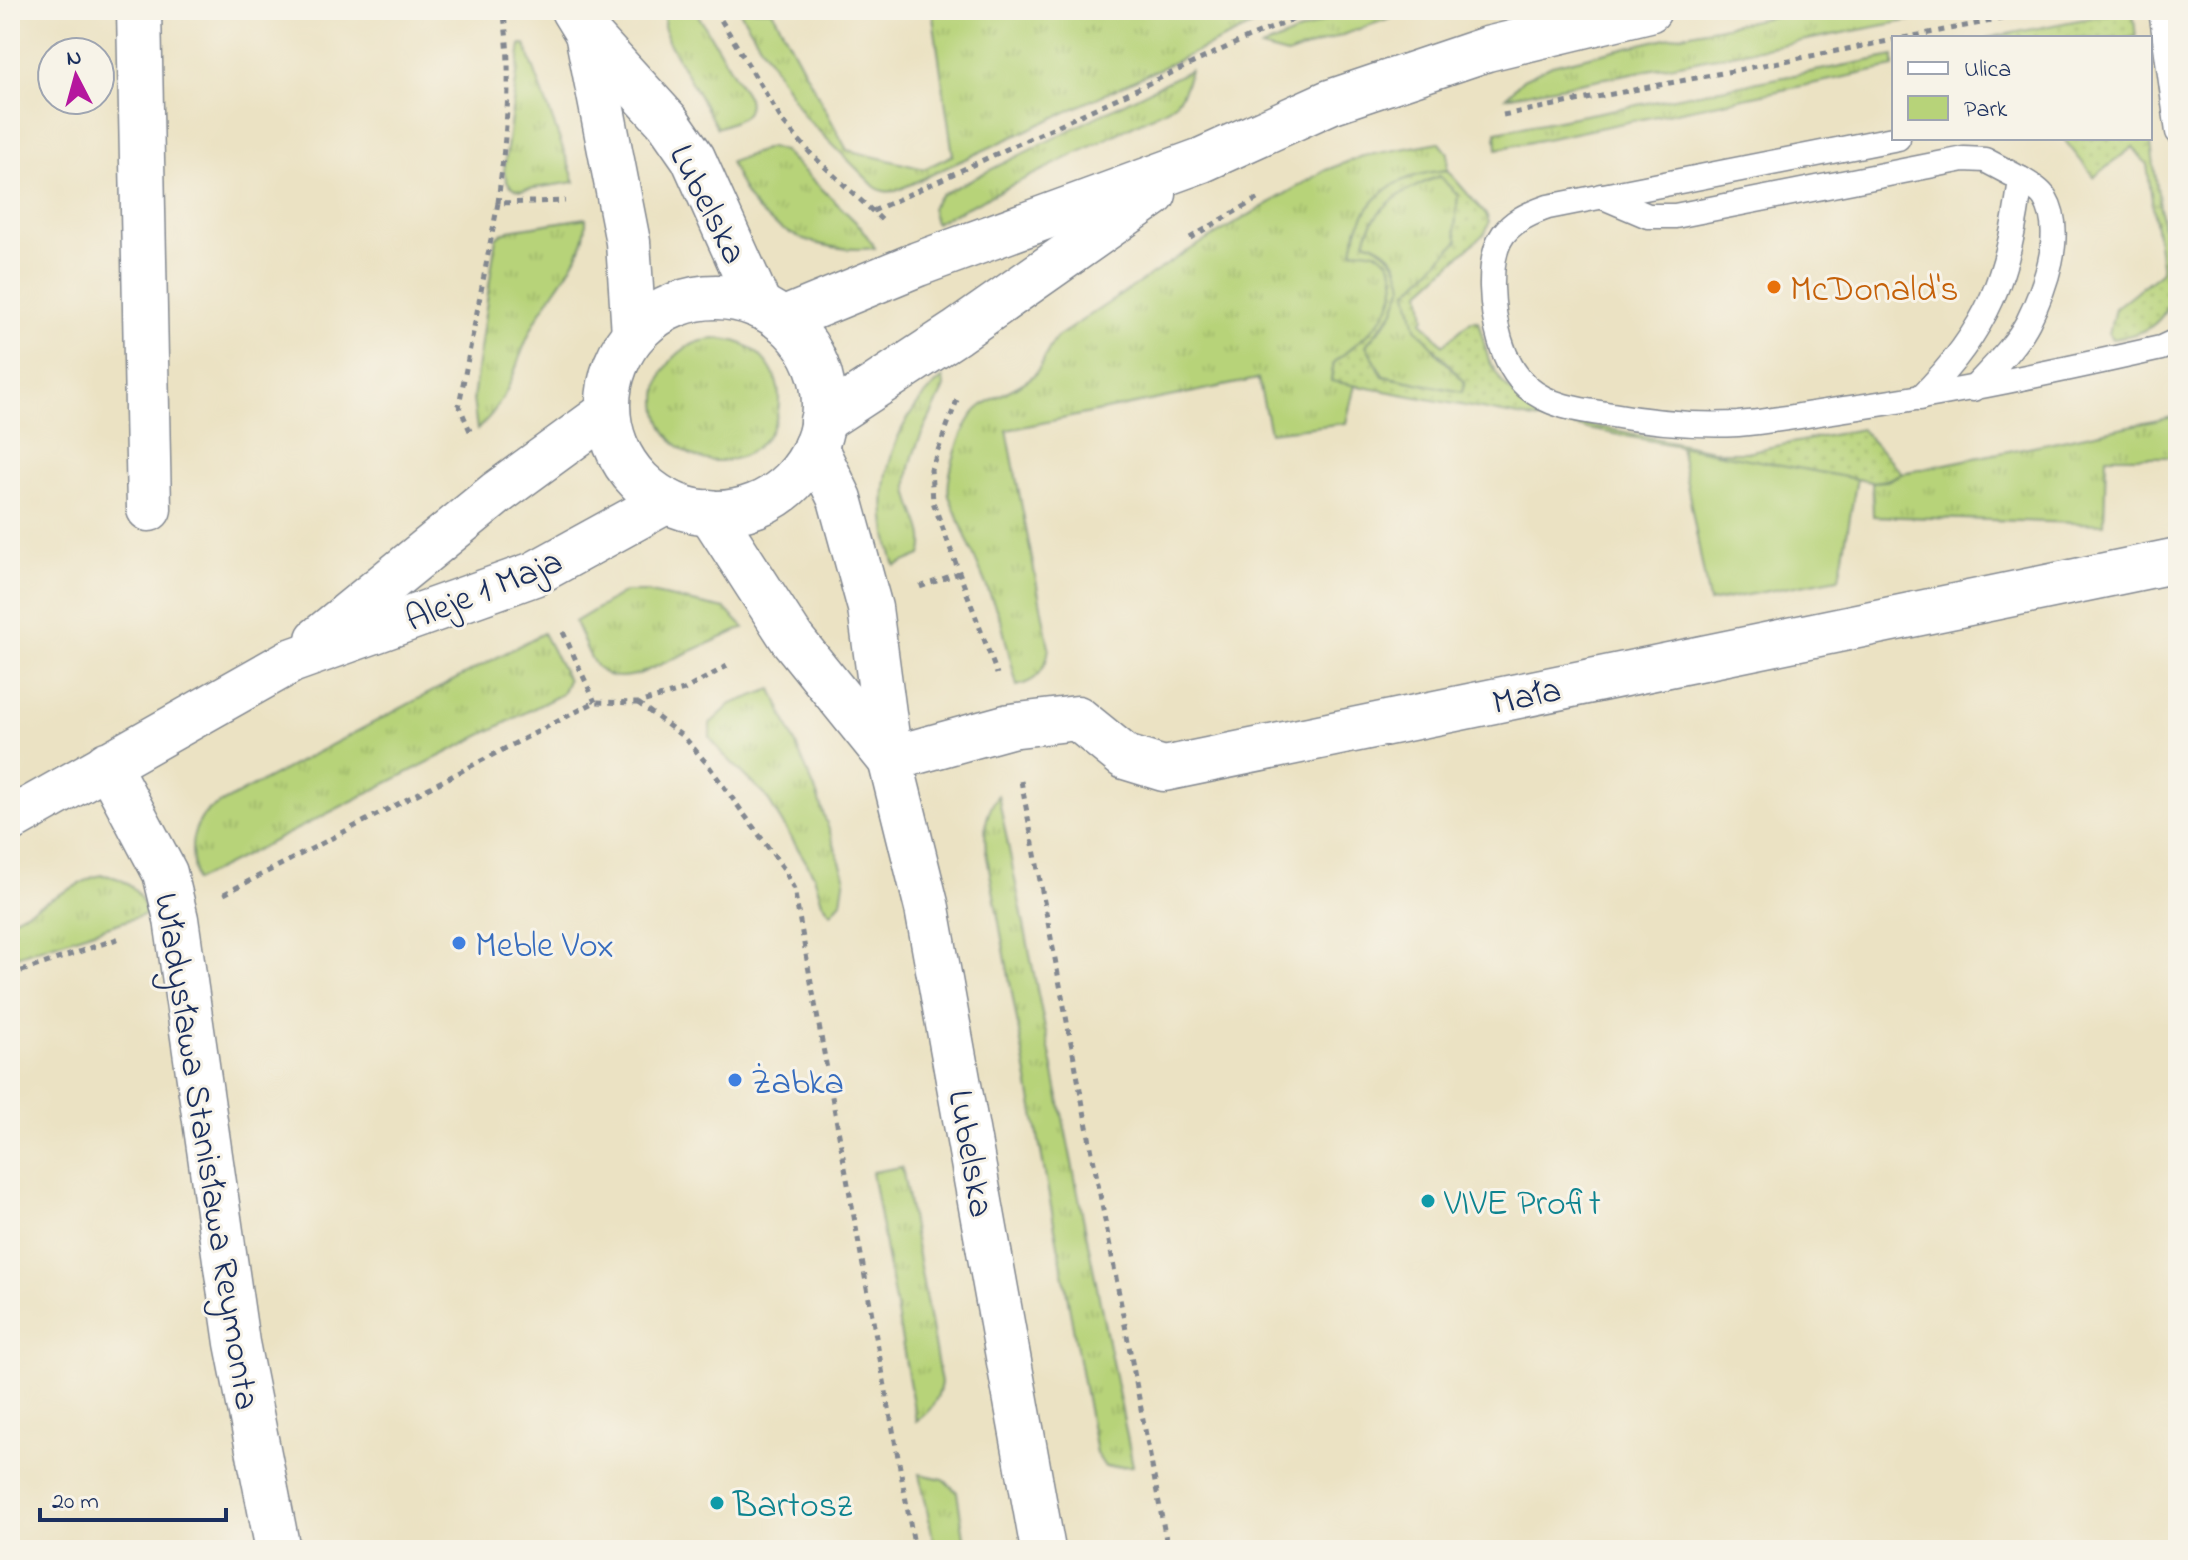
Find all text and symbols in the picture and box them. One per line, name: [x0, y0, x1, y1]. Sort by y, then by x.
north arrow: [36, 36, 116, 116]
legend: [1892, 36, 2152, 140]
text: N: [65, 42, 83, 76]
text: Ulica: [1964, 53, 2011, 88]
text: Park: [1964, 93, 2008, 128]
street label: Lubelska: [653, 136, 759, 274]
place label: McDonald's: [1790, 265, 1959, 318]
marker: McDonald's: [1765, 278, 1783, 296]
street label: Aleje 1 Maja: [398, 537, 571, 648]
street label: Mała: [1488, 665, 1566, 731]
street label: Władysława Stanisława Reymonta: [138, 889, 272, 1414]
place label: Meble Vox: [475, 921, 614, 974]
marker: Meble Vox: [450, 934, 468, 952]
place label: Żabka: [751, 1058, 844, 1111]
marker: Żabka: [726, 1071, 744, 1089]
street label: Lubelska: [931, 1086, 1006, 1222]
place label: VIVE Profit: [1443, 1179, 1601, 1232]
marker: VIVE Profit: [1419, 1192, 1437, 1210]
scale bar: [40, 1472, 226, 1522]
place label: Bartosz: [732, 1481, 853, 1534]
text: 20 m: [52, 1485, 99, 1520]
marker: Bartosz: [708, 1494, 726, 1512]

